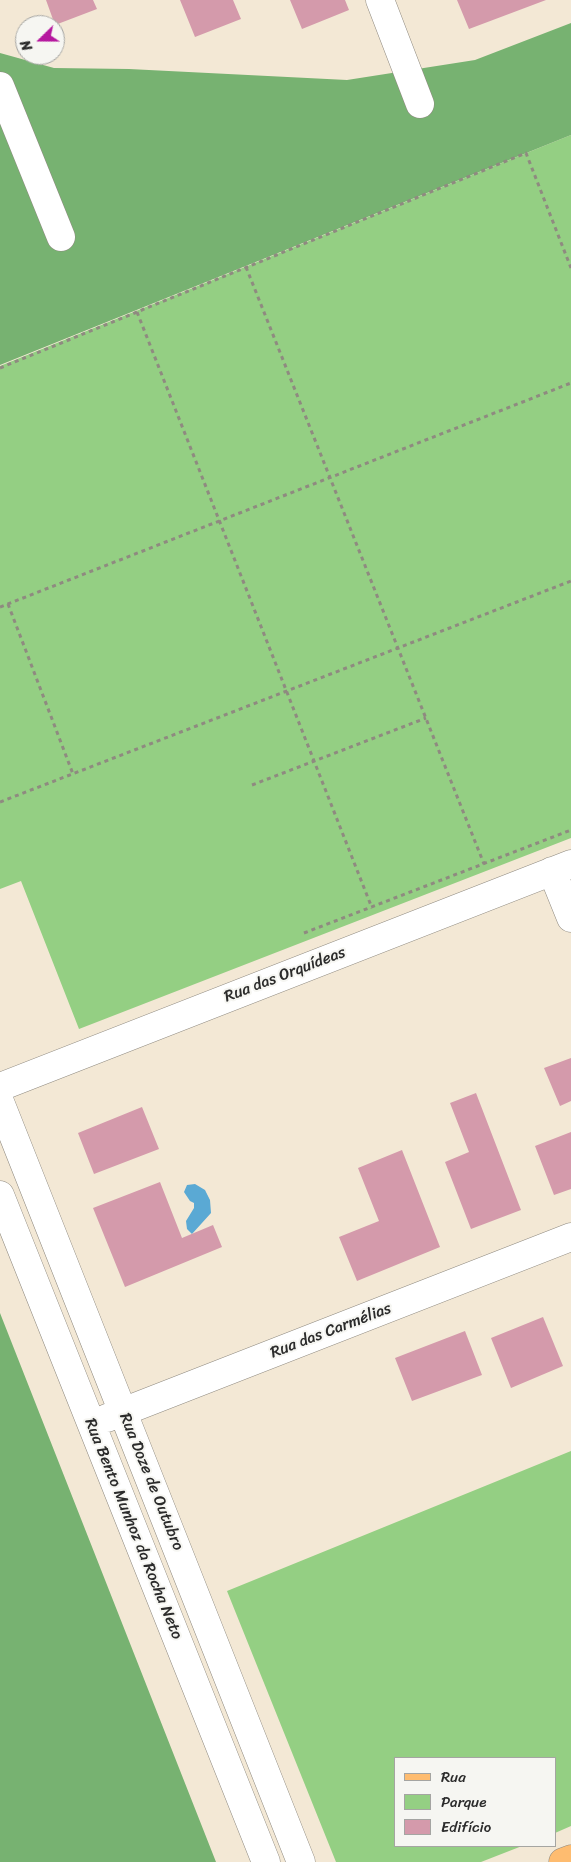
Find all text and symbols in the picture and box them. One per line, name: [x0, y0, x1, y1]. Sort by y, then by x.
north arrow: [15, 15, 65, 65]
text: N: [13, 36, 40, 55]
street label: Rua das Orquídeas: [222, 943, 348, 1007]
street label: Rua das Carmélias: [268, 1299, 394, 1363]
street label: Rua Doze de Outubro: [115, 1410, 187, 1554]
street label: Rua Bento Munhoz da Rocha Neto: [80, 1416, 186, 1642]
legend: [394, 1757, 556, 1847]
text: Rua: [441, 1764, 466, 1790]
text: Parque: [441, 1789, 486, 1815]
text: Edifício: [441, 1814, 491, 1840]

